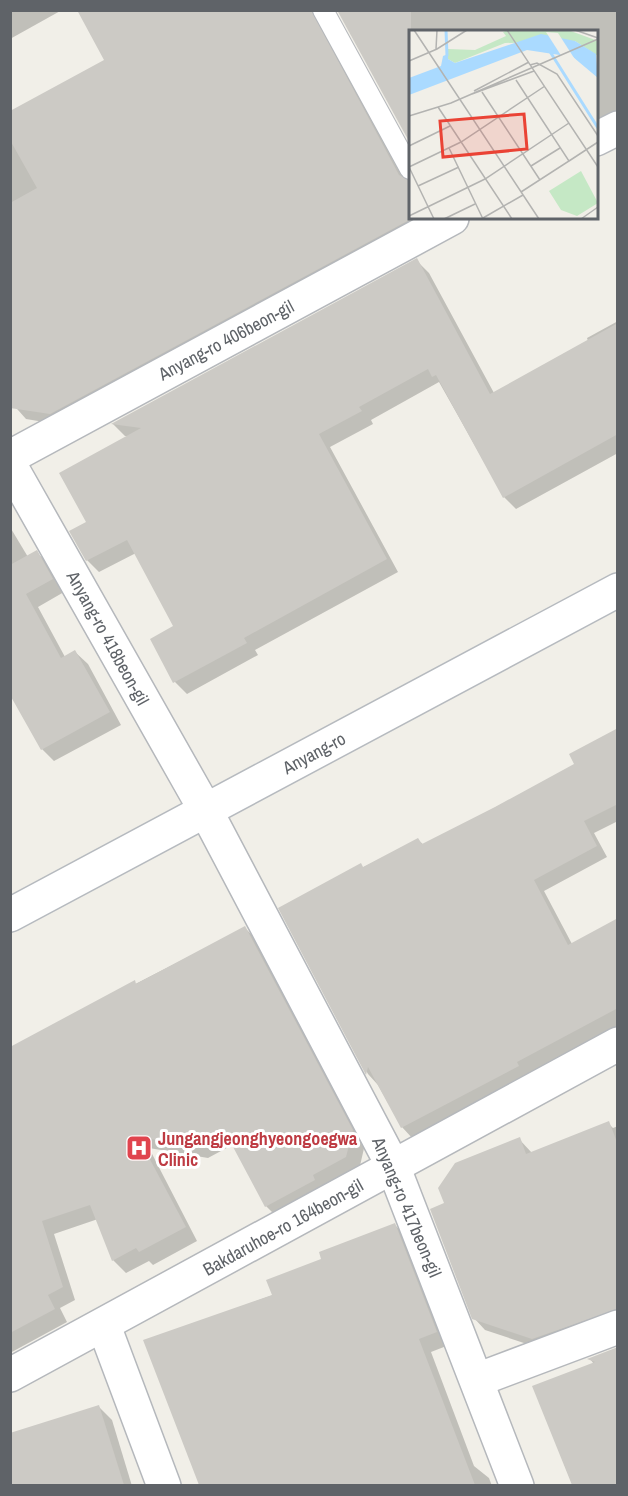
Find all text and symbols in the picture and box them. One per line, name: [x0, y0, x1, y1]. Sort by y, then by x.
inset map: [409, 30, 598, 219]
street label: Anyang-ro 406beon-gil: [153, 294, 298, 387]
street label: Anyang-ro 418beon-gil: [60, 565, 155, 710]
street label: Anyang-ro: [277, 726, 350, 780]
place label: Jungangjeonghyeongoegwa Clinic: [158, 1126, 358, 1172]
street label: Anyang-ro 417beon-gil: [366, 1132, 448, 1281]
hospital icon: Jungangjeonghyeongoegwa Clinic: [124, 1133, 154, 1163]
street label: Bakdaruhoe-ro 164beon-gil: [198, 1173, 368, 1281]

